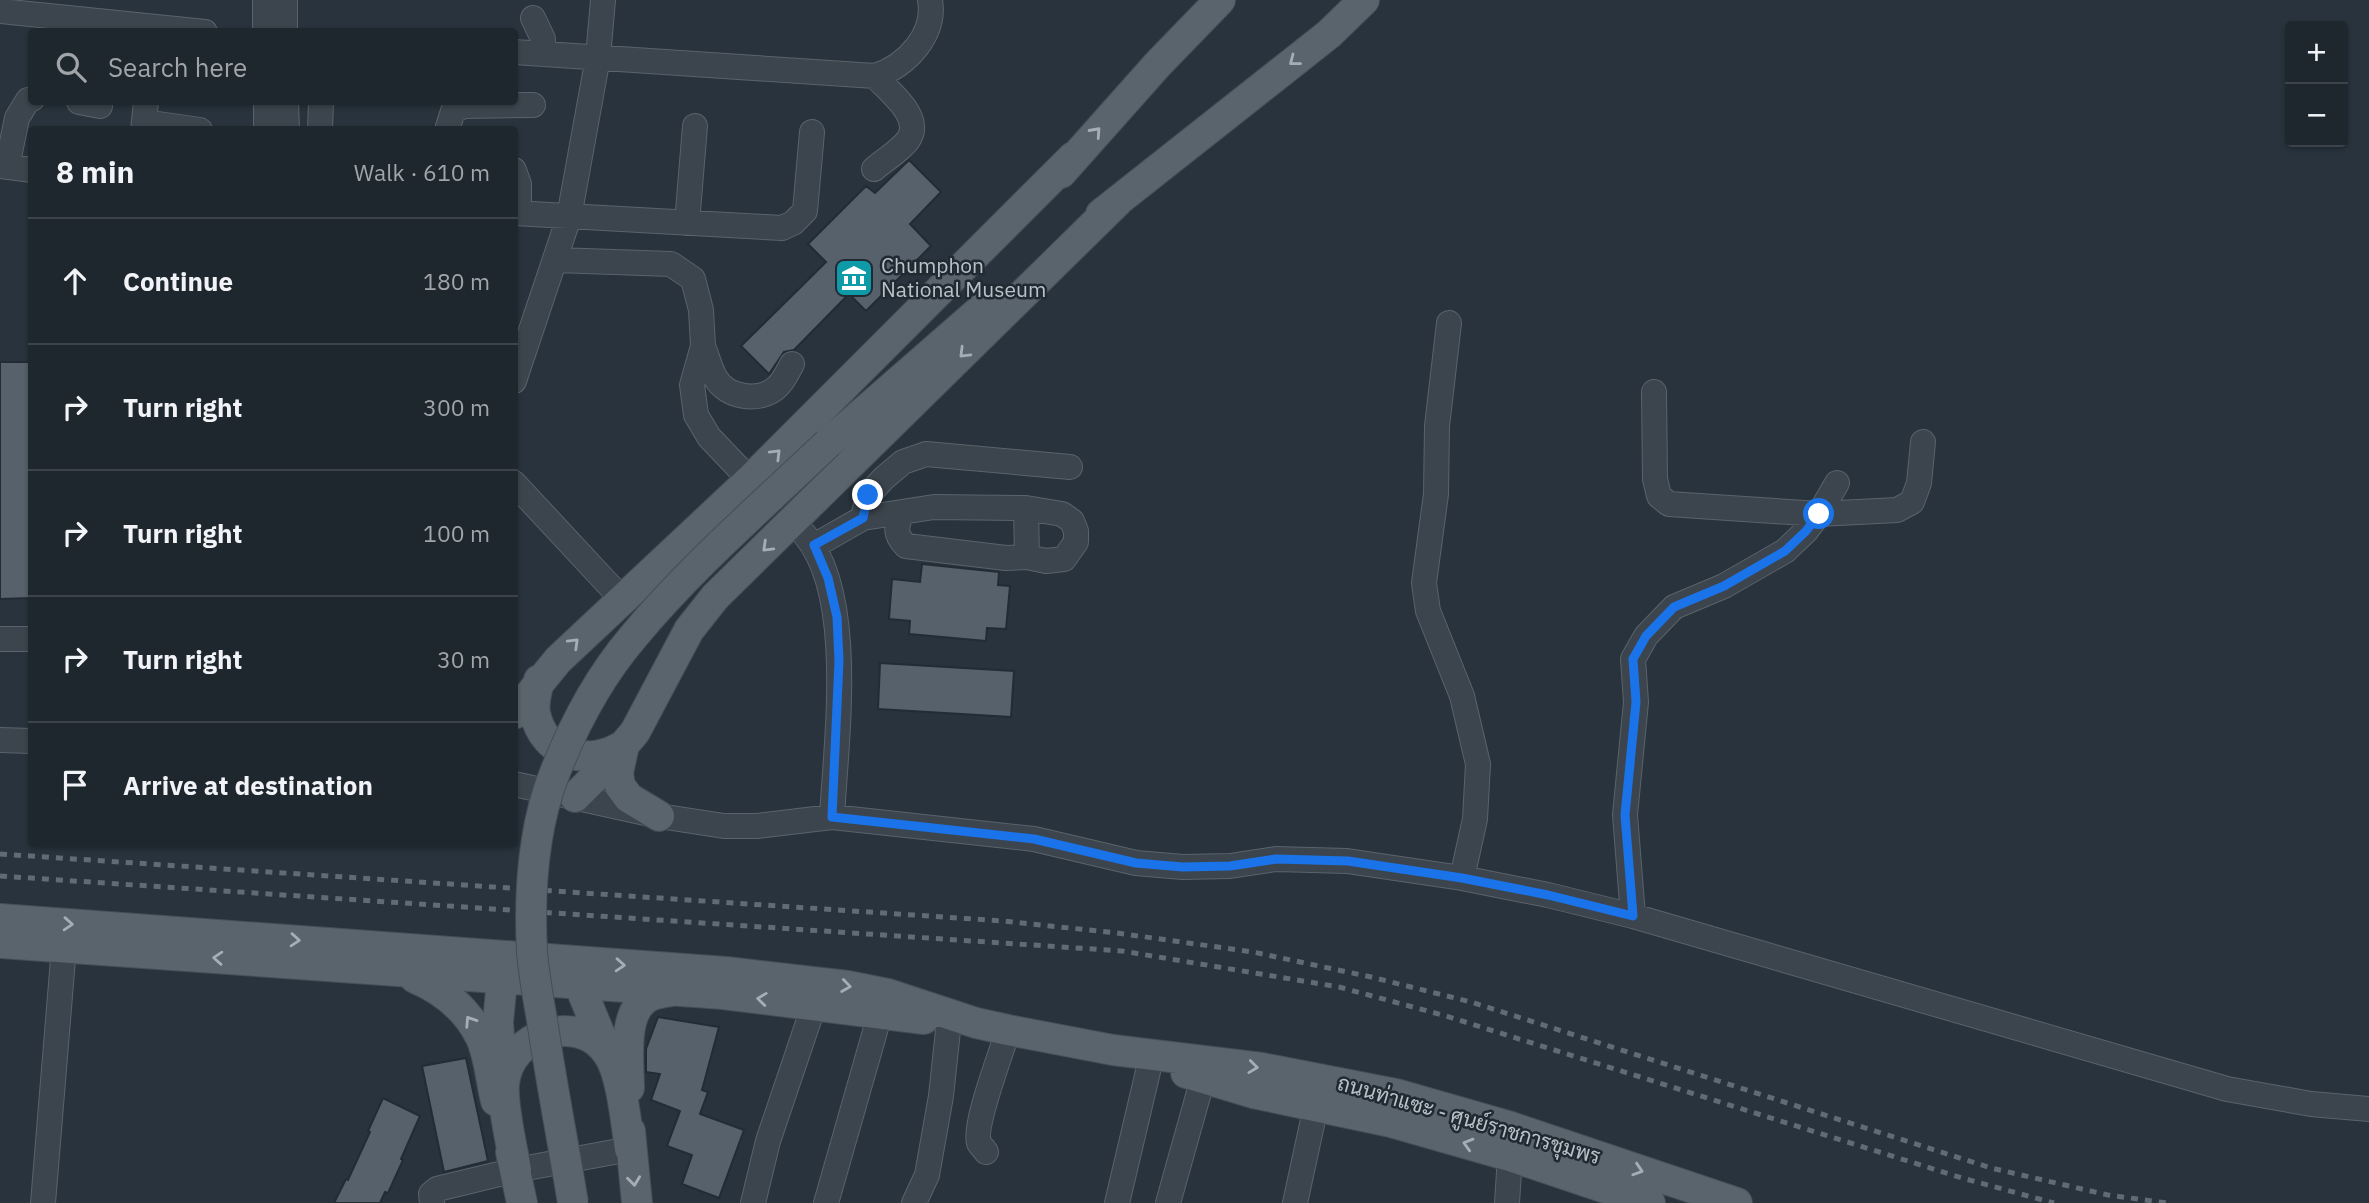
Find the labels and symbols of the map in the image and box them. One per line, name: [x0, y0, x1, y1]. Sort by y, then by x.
one-way arrow: [1290, 53, 1302, 66]
one-way arrow: [1088, 127, 1101, 140]
place label: Chumphon National Museum: [881, 251, 1046, 303]
museum icon: Chumphon National Museum: [833, 257, 875, 299]
one-way arrow: [959, 344, 972, 357]
one-way arrow: [768, 449, 781, 462]
route end: [852, 479, 883, 510]
route start: [1803, 498, 1834, 529]
one-way arrow: [762, 538, 775, 551]
one-way arrow: [566, 639, 579, 652]
one-way arrow: [63, 916, 74, 931]
one-way arrow: [290, 932, 301, 947]
one-way arrow: [212, 951, 223, 966]
one-way arrow: [614, 957, 625, 972]
one-way arrow: [840, 979, 852, 994]
one-way arrow: [757, 992, 768, 1007]
one-way arrow: [465, 1015, 478, 1028]
one-way arrow: [1248, 1059, 1259, 1074]
street label: ถนนท่าแซะ - ศูนย์ราชการชุมพร: [1334, 1068, 1604, 1172]
one-way arrow: [1462, 1138, 1474, 1152]
one-way arrow: [1631, 1162, 1644, 1176]
one-way arrow: [627, 1175, 642, 1187]

